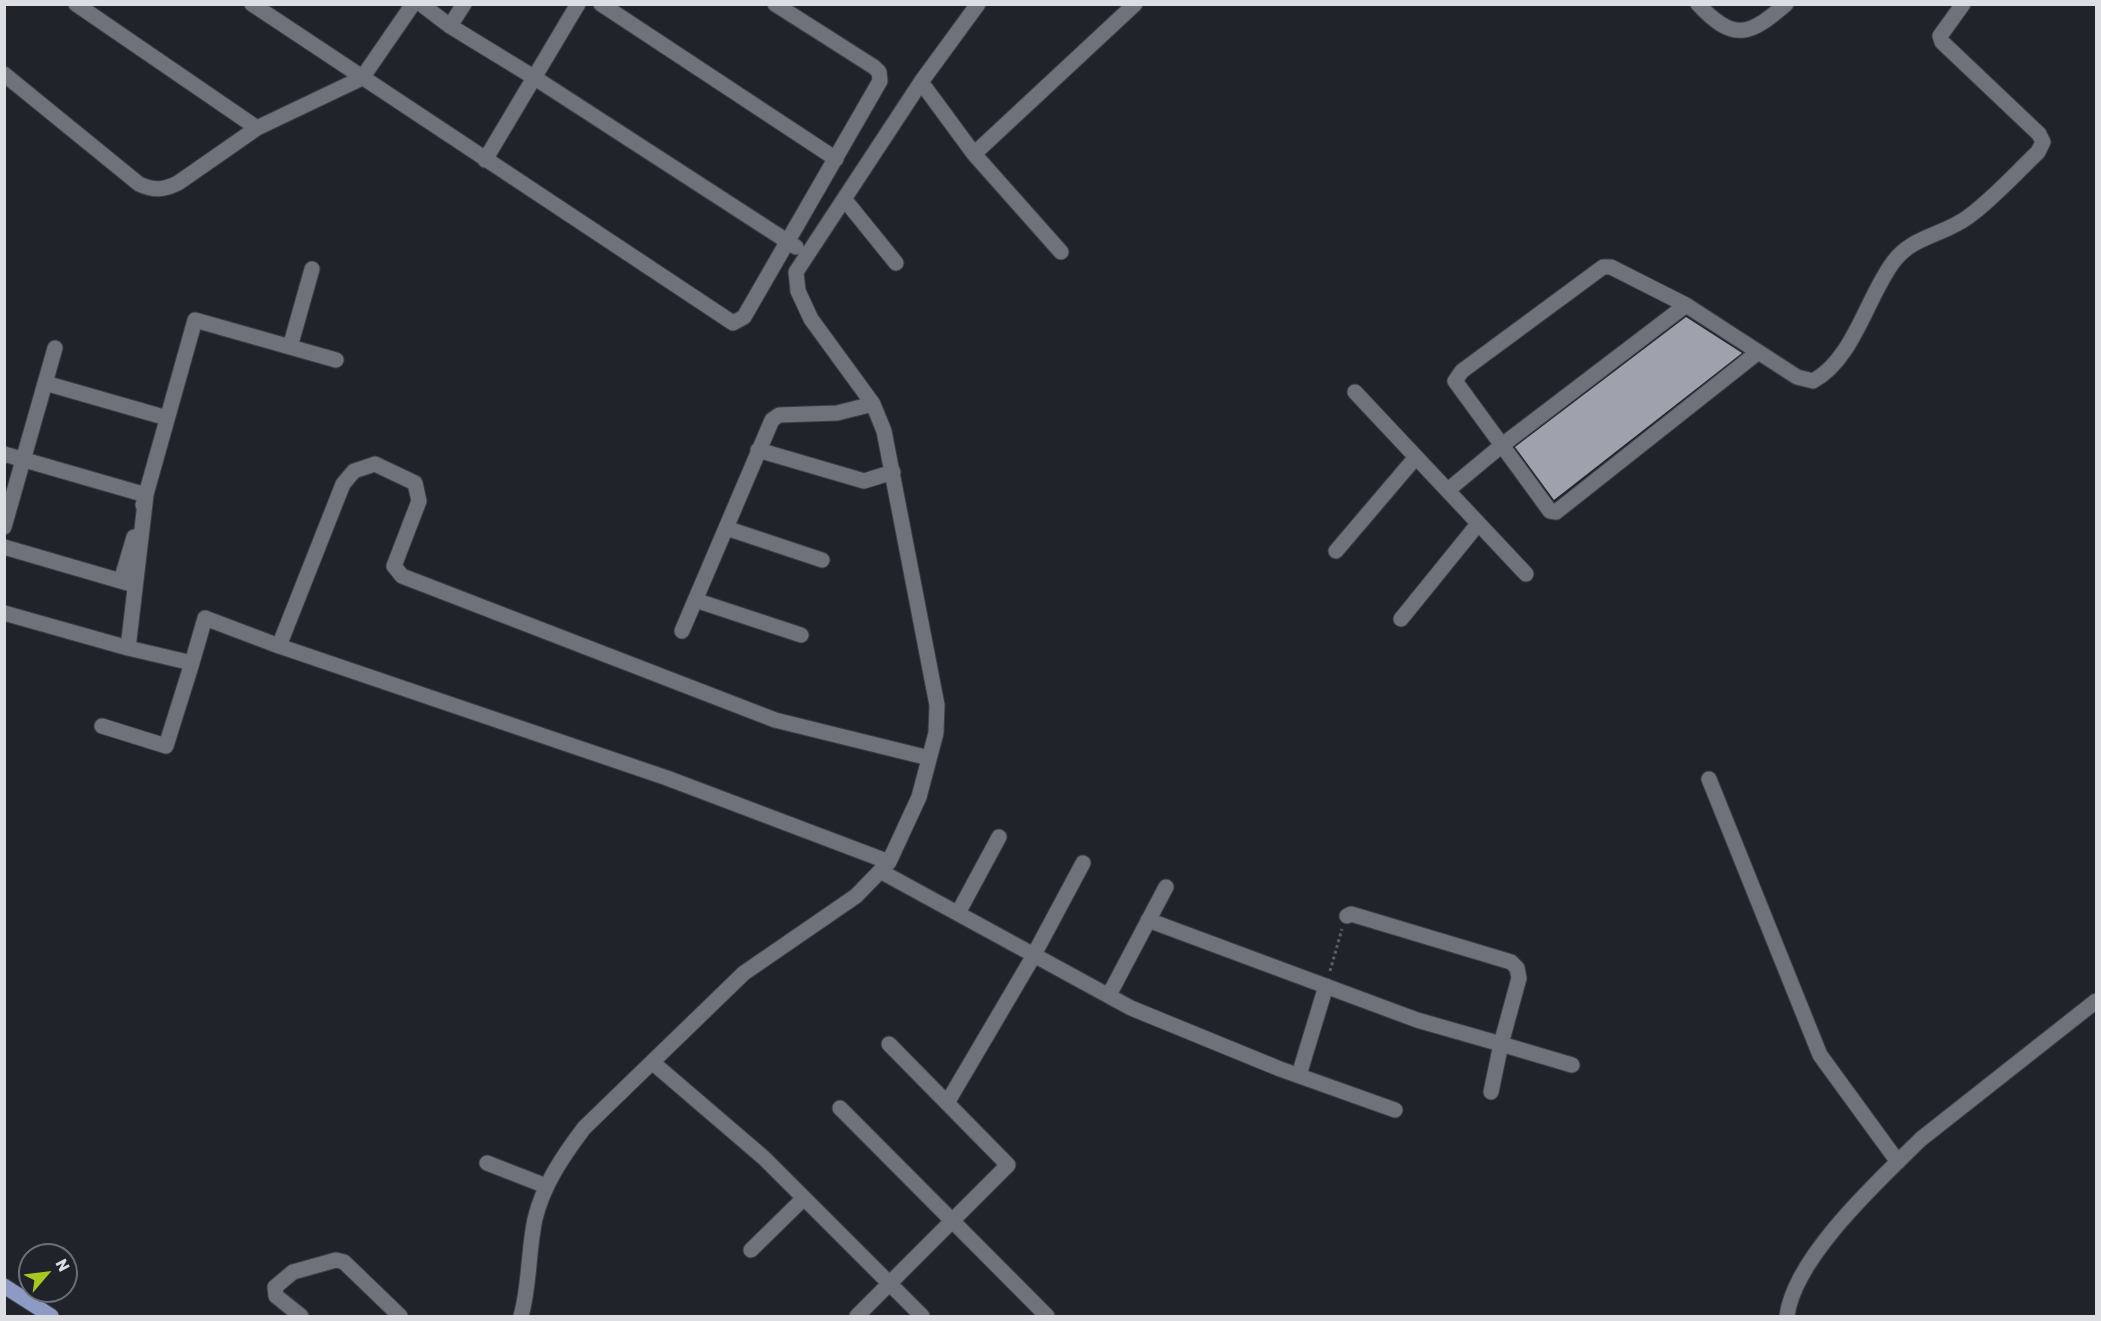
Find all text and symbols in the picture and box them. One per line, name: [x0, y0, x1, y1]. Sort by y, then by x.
north arrow: [18, 1243, 78, 1303]
text: N: [51, 1256, 74, 1275]

